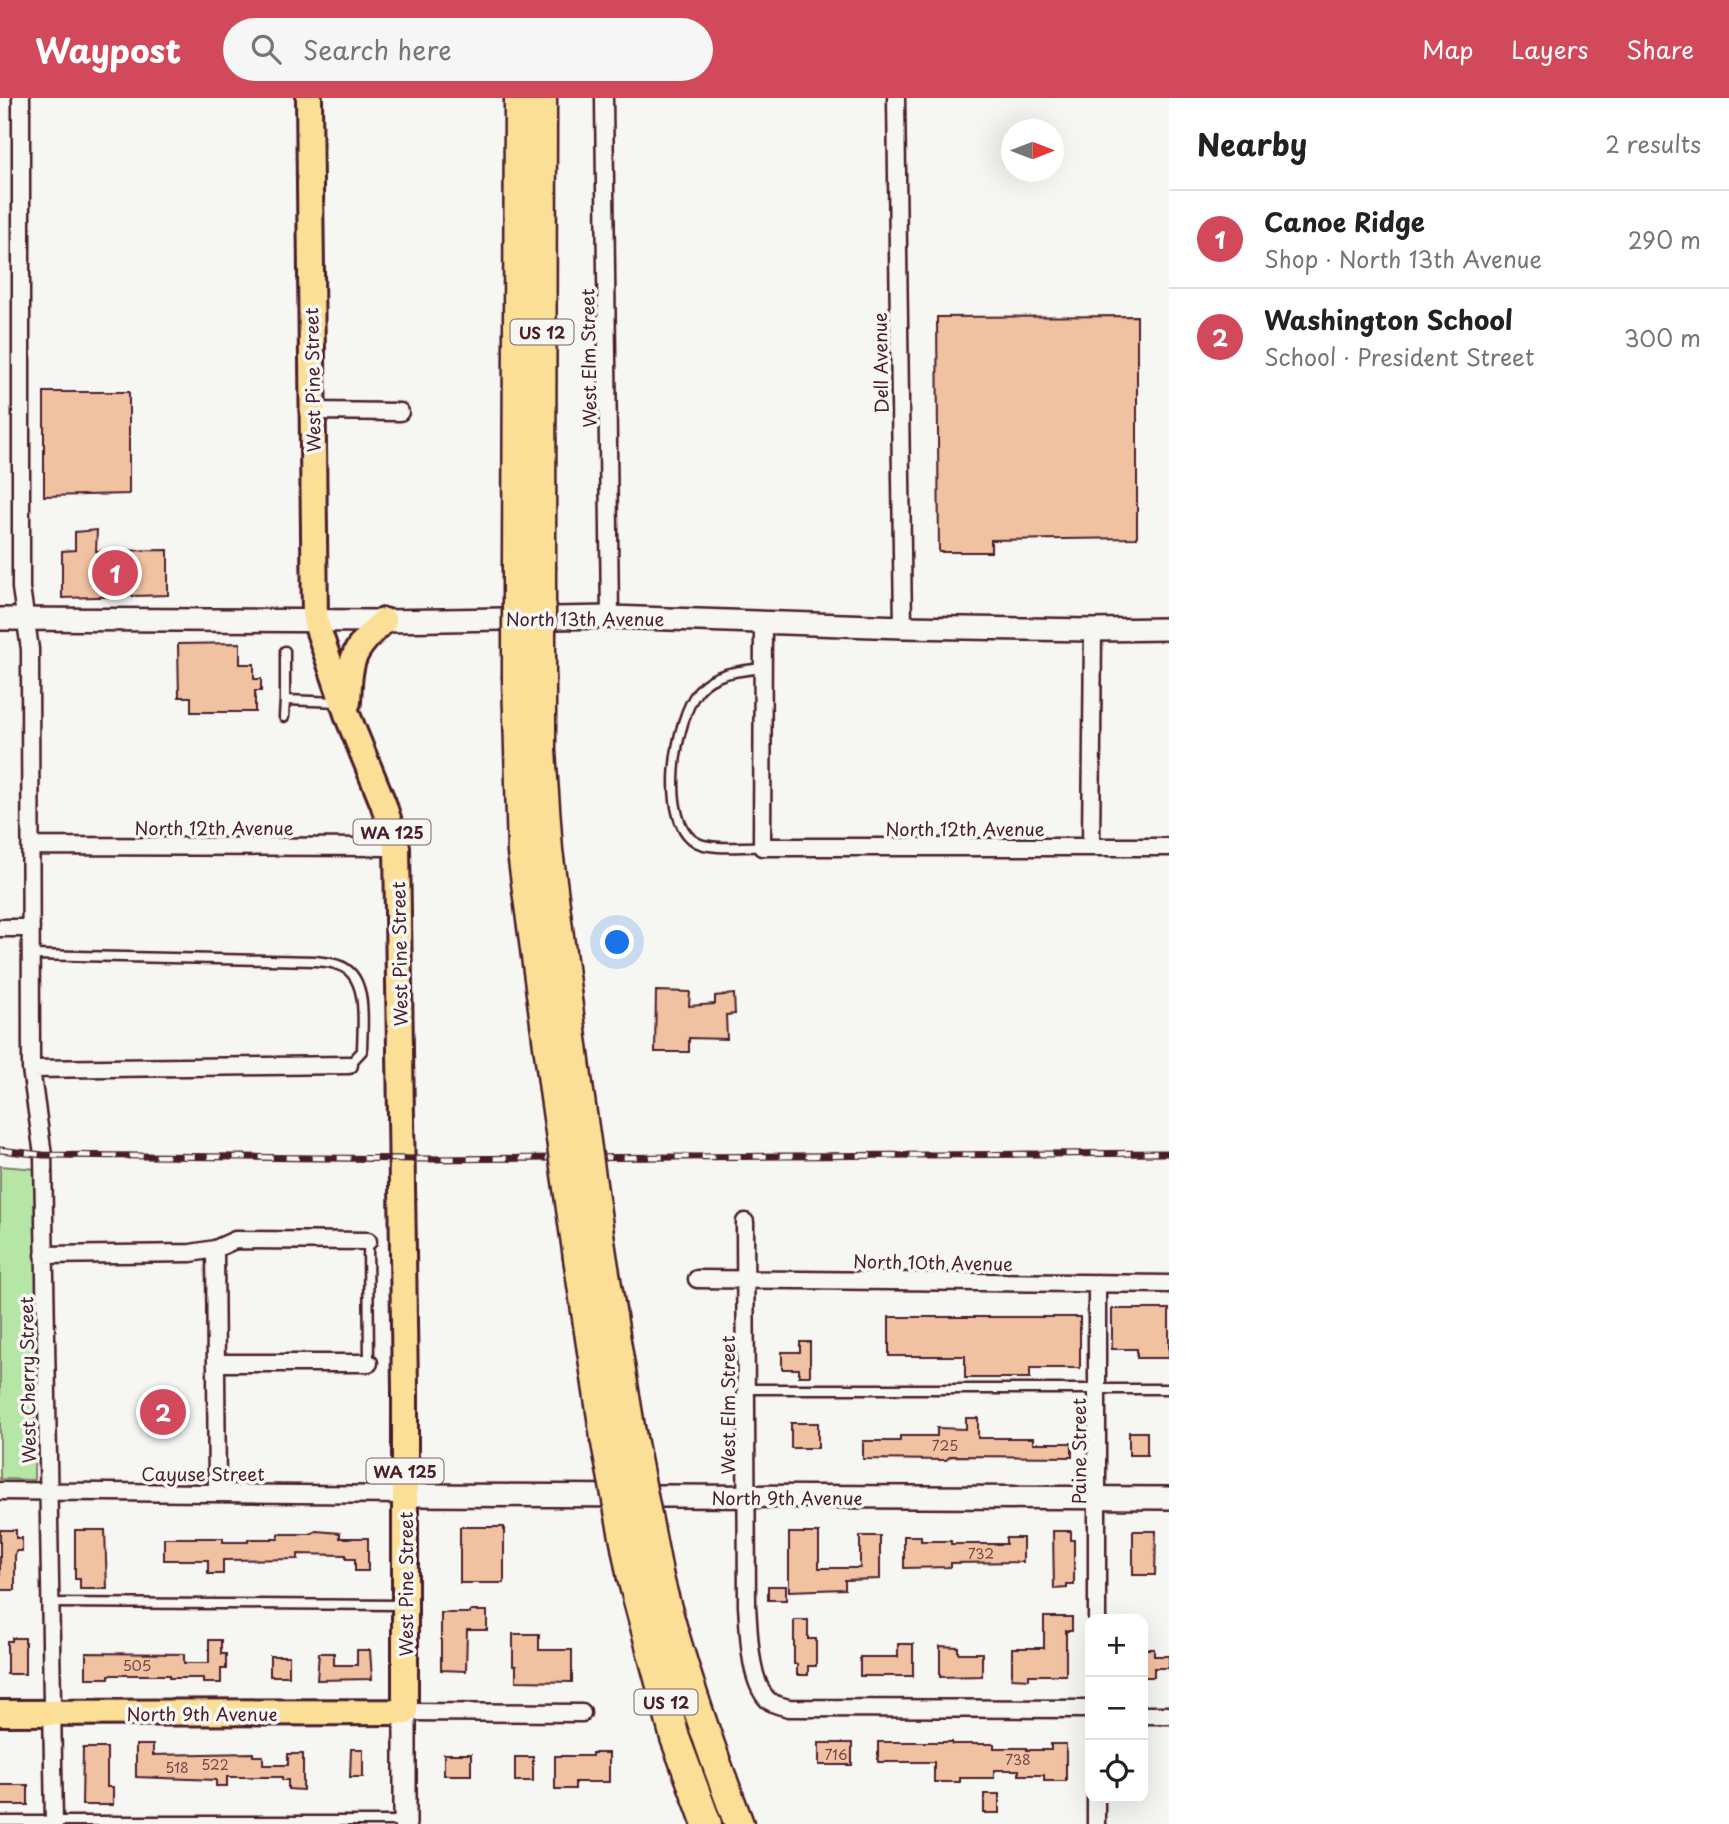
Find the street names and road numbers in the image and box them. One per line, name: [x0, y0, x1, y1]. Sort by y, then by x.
street label: West Elm Street: [573, 288, 603, 428]
street label: West Pine Street: [297, 307, 327, 453]
street label: Dell Avenue: [866, 312, 894, 414]
road number: US 12: [510, 320, 574, 344]
street label: North 13th Avenue: [506, 605, 665, 632]
street label: North 12th Avenue: [134, 814, 294, 841]
street label: North 12th Avenue: [885, 815, 1045, 842]
road number: WA 125: [354, 820, 430, 845]
street label: West Pine Street: [384, 881, 414, 1027]
street label: North 10th Avenue: [853, 1247, 1013, 1277]
street label: West Cherry Street: [12, 1296, 42, 1464]
street label: West Elm Street: [714, 1335, 741, 1475]
street label: Paine Street: [1065, 1398, 1092, 1504]
road number: WA 125: [366, 1458, 444, 1484]
street label: Cayuse Street: [141, 1460, 265, 1487]
street label: North 9th Avenue: [711, 1484, 863, 1511]
street label: West Pine Street: [392, 1512, 419, 1656]
road number: US 12: [634, 1690, 698, 1714]
street label: North 9th Avenue: [126, 1700, 278, 1727]

